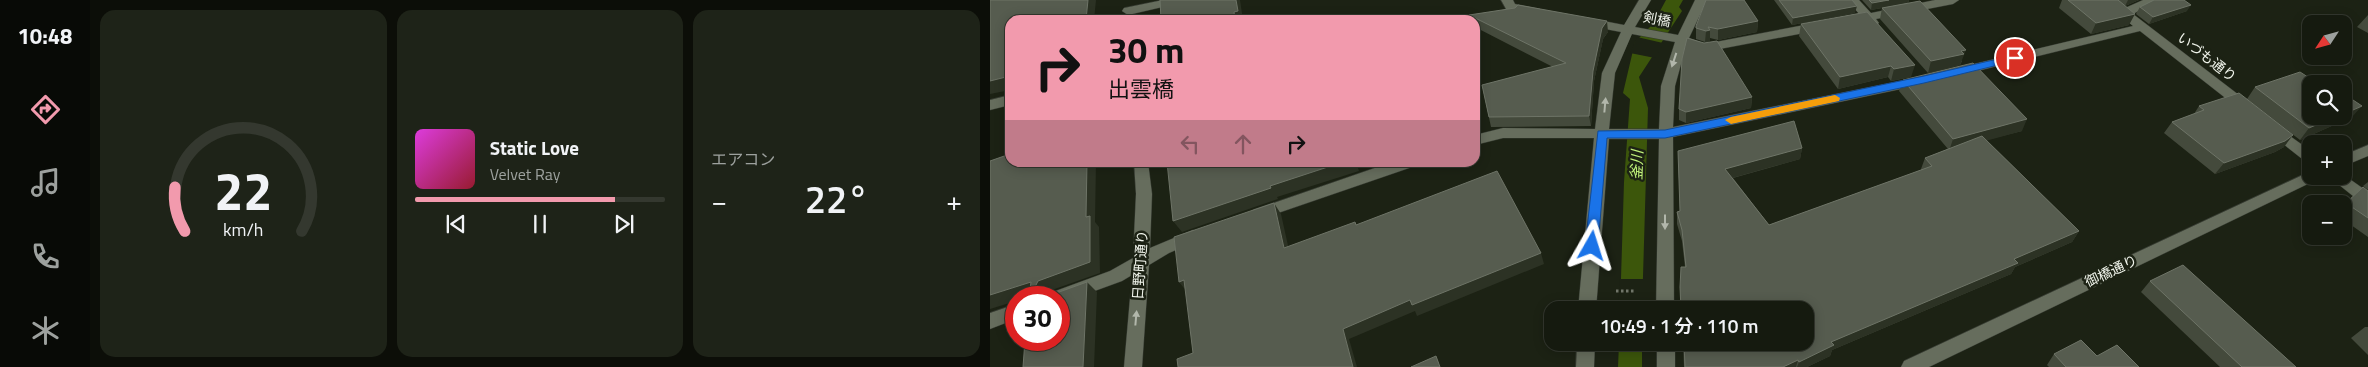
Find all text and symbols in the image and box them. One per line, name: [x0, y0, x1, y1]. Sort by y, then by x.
street label: 剣橋: [1641, 6, 1673, 31]
north arrow: [2302, 15, 2352, 65]
map controls: [2302, 15, 2352, 245]
text: 10:48: [18, 19, 72, 53]
text: 30 m: [1108, 23, 1184, 77]
street label: いづも通り: [2173, 27, 2241, 86]
icon: right: [1025, 35, 1090, 100]
pin: [1994, 37, 2036, 79]
icon: arrive: [2001, 44, 2029, 72]
one-way arrow: [1669, 53, 1677, 68]
text: 出雲橋: [1108, 72, 1174, 106]
button: search: [2302, 75, 2352, 125]
icon: directions: [28, 92, 63, 127]
one-way arrow: [1601, 96, 1609, 112]
icon: left: [1176, 130, 1204, 158]
icon: ahead: [1229, 130, 1257, 158]
icon: right: [1282, 130, 1310, 158]
text: Static Love: [490, 133, 579, 162]
button: +: [2302, 135, 2352, 185]
text: エアコン: [711, 147, 775, 171]
water label: 釜川: [1624, 148, 1649, 180]
text: 22: [214, 151, 272, 230]
text: Velvet Ray: [490, 162, 560, 186]
icon: music: [28, 165, 63, 200]
text: 22°: [805, 170, 869, 228]
text: −: [711, 179, 727, 222]
text: +: [946, 179, 962, 222]
button: −: [2302, 195, 2352, 245]
icon: previous: [442, 210, 470, 238]
icon: pause: [526, 210, 554, 238]
icon: next: [610, 210, 638, 238]
one-way arrow: [1661, 214, 1669, 230]
text: km/h: [223, 216, 264, 243]
position arrow: [1565, 219, 1617, 271]
street label: 日野町通り: [1127, 229, 1152, 301]
icon: phone: [28, 239, 63, 274]
street label: 御橋通り: [2081, 249, 2141, 292]
speed limit sign: 30: [1005, 286, 1070, 351]
one-way arrow: [1132, 310, 1140, 326]
text: 10:49 · 1 分 · 110 m: [1600, 311, 1758, 340]
icon: climate: [28, 313, 63, 348]

